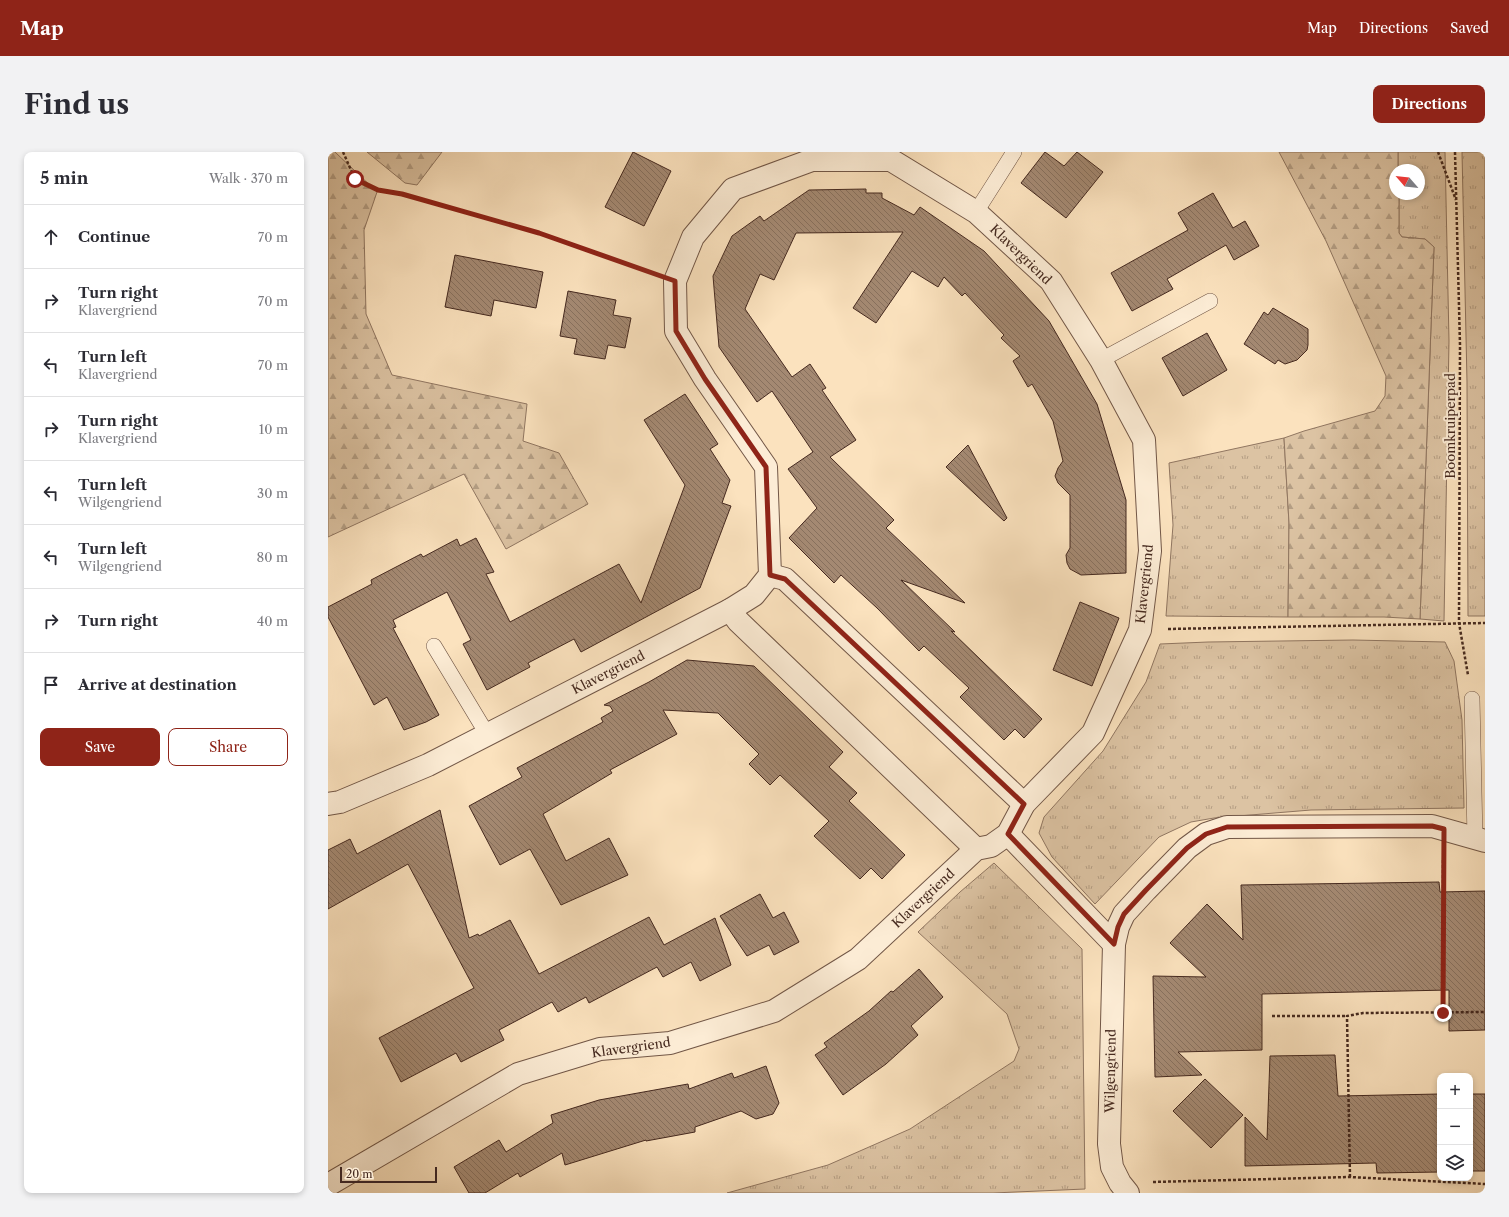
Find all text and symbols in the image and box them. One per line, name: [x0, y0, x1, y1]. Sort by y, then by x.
text: Map: [20, 17, 64, 40]
text: Map: [1307, 19, 1337, 37]
text: Directions: [1359, 19, 1428, 37]
text: Saved: [1450, 19, 1489, 37]
button: Directions: [1373, 85, 1485, 123]
text: Find us: [24, 87, 129, 121]
north arrow: [1389, 164, 1425, 200]
text: 5 min: [40, 168, 88, 188]
text: Walk · 370 m: [209, 170, 288, 186]
route start: [346, 170, 364, 188]
street label: Klavergriend: [987, 221, 1055, 287]
icon: ahead: [40, 226, 62, 248]
text: Continue: [78, 227, 150, 246]
text: 70 m: [258, 229, 288, 245]
text: Turn right: [78, 283, 158, 302]
icon: right: [40, 290, 62, 312]
text: 70 m: [258, 293, 288, 309]
text: Klavergriend: [78, 302, 157, 318]
text: Turn left: [78, 347, 147, 366]
icon: left: [40, 354, 62, 376]
text: 70 m: [258, 357, 288, 373]
text: Klavergriend: [78, 366, 157, 382]
street label: Boomkruiperpad: [1442, 373, 1458, 479]
text: Turn right: [78, 411, 158, 430]
icon: right: [40, 418, 62, 440]
text: 10 m: [259, 421, 288, 437]
text: Klavergriend: [78, 430, 157, 446]
text: Turn left: [78, 475, 147, 494]
icon: left: [40, 482, 62, 504]
text: 30 m: [257, 485, 288, 501]
text: Wilgengriend: [78, 494, 162, 510]
text: Turn left: [78, 539, 147, 558]
street label: Klavergriend: [1132, 544, 1156, 624]
icon: left: [40, 546, 62, 568]
text: 80 m: [256, 549, 288, 565]
text: Wilgengriend: [78, 558, 162, 574]
icon: right: [40, 610, 62, 632]
text: Turn right: [78, 611, 158, 630]
text: 40 m: [257, 613, 288, 629]
street label: Klavergriend: [569, 647, 647, 697]
icon: arrive: [40, 674, 62, 696]
text: Arrive at destination: [78, 675, 237, 694]
button: Save: [40, 728, 160, 766]
button: Share: [168, 728, 288, 766]
street label: Klavergriend: [888, 865, 958, 931]
route end: [1434, 1004, 1452, 1022]
street label: Wilgengriend: [1101, 1029, 1119, 1114]
street label: Klavergriend: [591, 1034, 672, 1060]
map controls: [1437, 1073, 1473, 1181]
button: +: [1437, 1073, 1473, 1109]
button: −: [1437, 1109, 1473, 1145]
button: layers: [1437, 1145, 1473, 1181]
scale bar: [340, 1165, 437, 1184]
text: 20 m: [346, 1167, 372, 1181]

